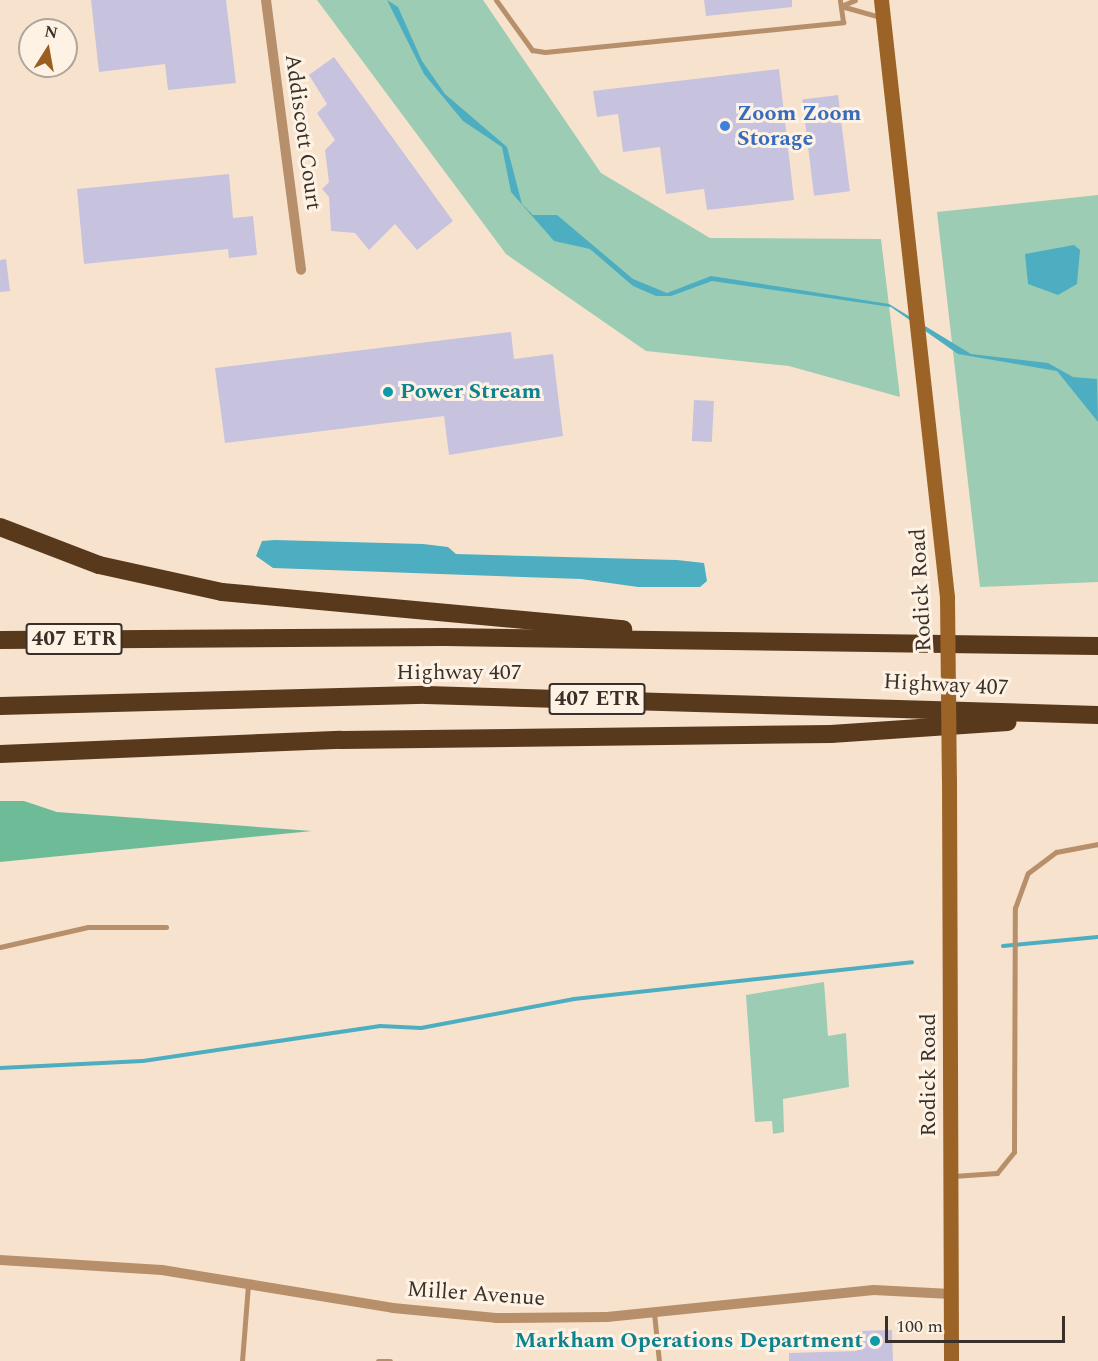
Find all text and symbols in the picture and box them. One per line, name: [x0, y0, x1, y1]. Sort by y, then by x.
north arrow: [18, 18, 78, 78]
text: N: [42, 19, 60, 45]
street label: Addiscott Court: [279, 52, 327, 212]
place label: Zoom Zoom Storage: [737, 100, 861, 152]
marker: Zoom Zoom Storage: [718, 119, 732, 133]
place label: Power Stream: [400, 379, 541, 405]
marker: Power Stream: [381, 385, 395, 399]
street label: Rodick Road: [905, 528, 937, 652]
road number: 407 ETR: [25, 621, 124, 657]
street label: Highway 407: [396, 660, 522, 686]
street label: Highway 407: [883, 669, 1009, 701]
road number: 407 ETR: [548, 681, 646, 717]
street label: Rodick Road: [916, 1013, 942, 1137]
street label: Miller Avenue: [406, 1276, 546, 1312]
scale bar: [888, 1304, 1068, 1342]
text: 100 m: [896, 1313, 943, 1340]
place label: Markham Operations Department: [514, 1328, 863, 1354]
marker: Markham Operations Department: [868, 1334, 882, 1348]

